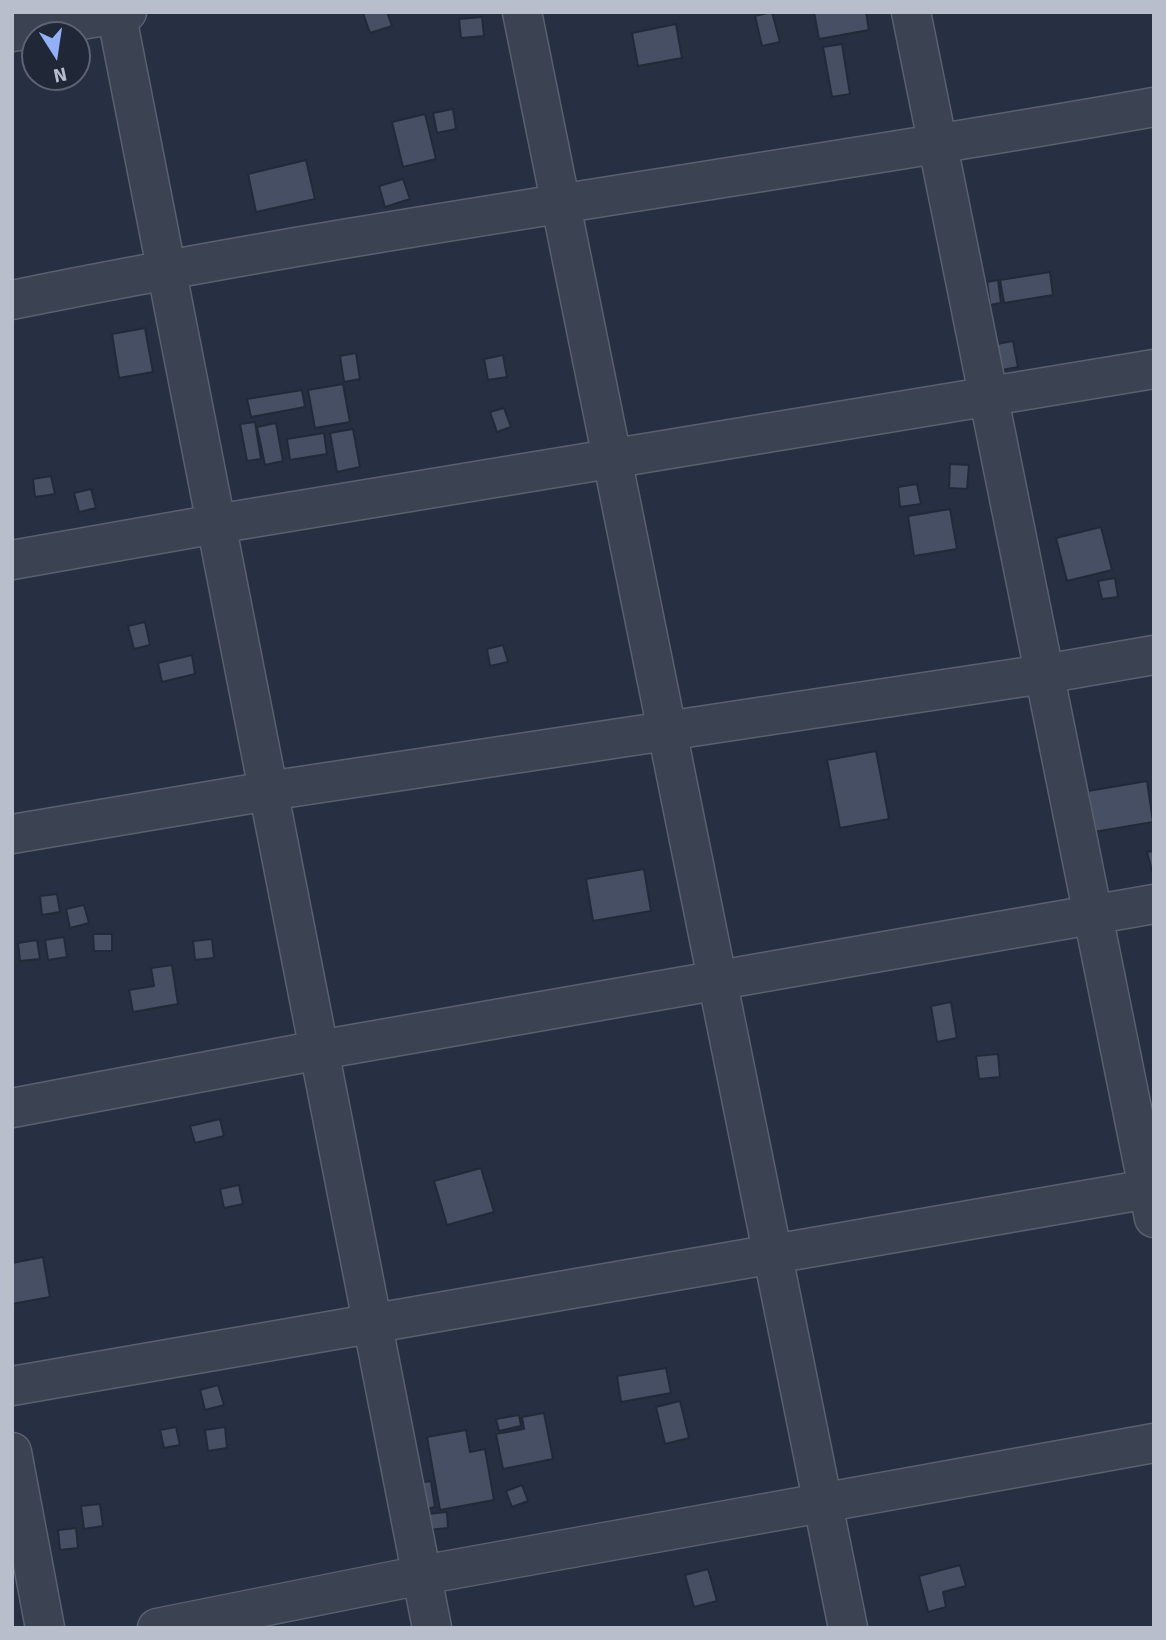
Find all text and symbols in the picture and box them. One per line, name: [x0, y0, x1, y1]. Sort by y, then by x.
north arrow: [21, 21, 91, 91]
text: N: [51, 61, 69, 88]

